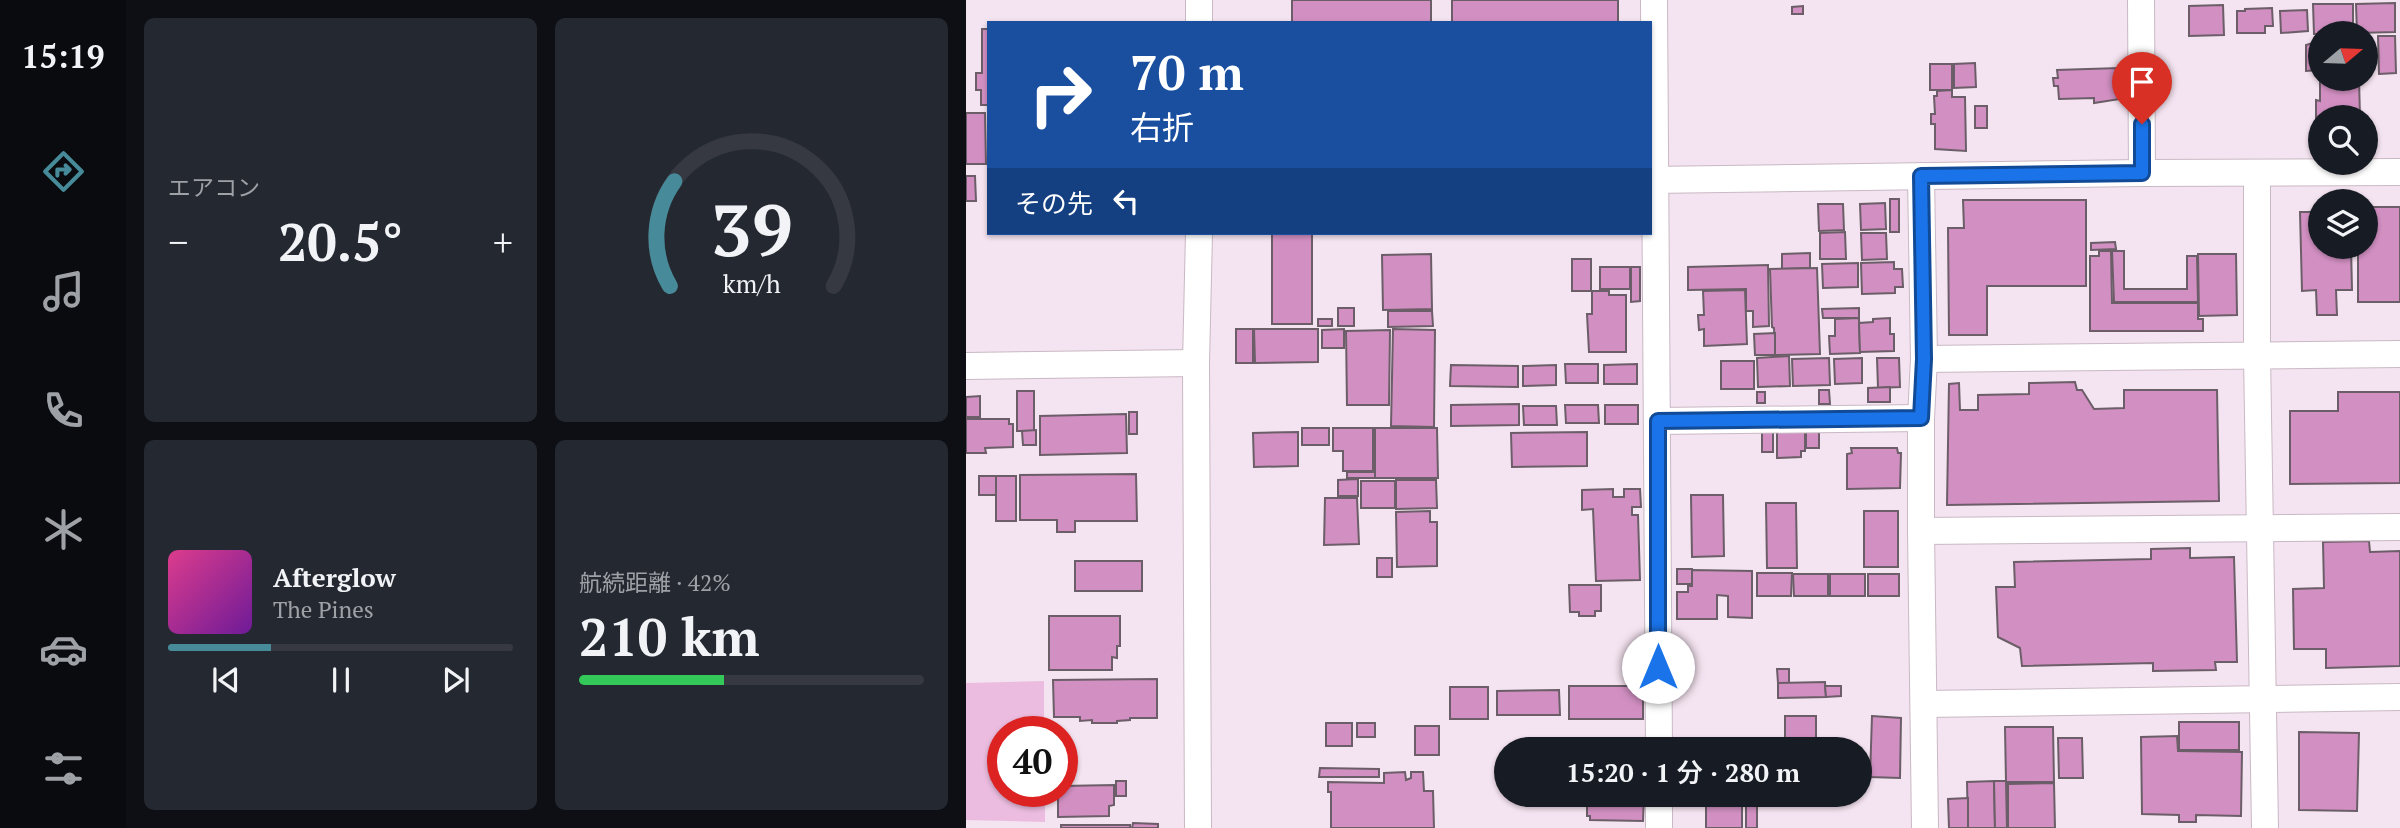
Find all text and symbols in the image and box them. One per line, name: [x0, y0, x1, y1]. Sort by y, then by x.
north arrow: [2308, 21, 2378, 91]
map controls: [2308, 21, 2378, 259]
text: 15:19: [21, 35, 105, 77]
text: 70 m: [1130, 39, 1244, 104]
icon: right: [1015, 49, 1106, 140]
pin: [2112, 52, 2172, 124]
icon: arrive: [2123, 63, 2161, 101]
button: search: [2308, 105, 2378, 175]
text: 右折: [1130, 106, 1194, 148]
icon: directions: [39, 147, 88, 196]
text: エアコン: [168, 172, 260, 203]
text: 39: [710, 180, 793, 277]
icon: left: [1107, 182, 1145, 220]
text: その先: [1015, 186, 1093, 220]
button: layers: [2308, 189, 2378, 259]
text: 20.5°: [278, 207, 403, 276]
text: −: [168, 217, 188, 267]
text: +: [493, 217, 513, 267]
icon: music: [39, 267, 88, 316]
text: km/h: [723, 267, 781, 300]
icon: phone: [39, 386, 88, 435]
icon: climate: [39, 505, 88, 554]
text: Afterglow: [273, 560, 396, 594]
text: 航続距離 · 42%: [579, 567, 731, 598]
text: The Pines: [273, 594, 374, 625]
text: 210 km: [579, 602, 760, 671]
icon: car: [39, 625, 88, 674]
position arrow: [1621, 630, 1695, 704]
icon: previous: [207, 661, 245, 699]
icon: pause: [322, 661, 360, 699]
icon: next: [437, 661, 475, 699]
speed limit sign: 40: [987, 716, 1078, 807]
icon: filters: [39, 744, 88, 793]
text: 15:20 · 1 分 · 280 m: [1566, 755, 1800, 789]

